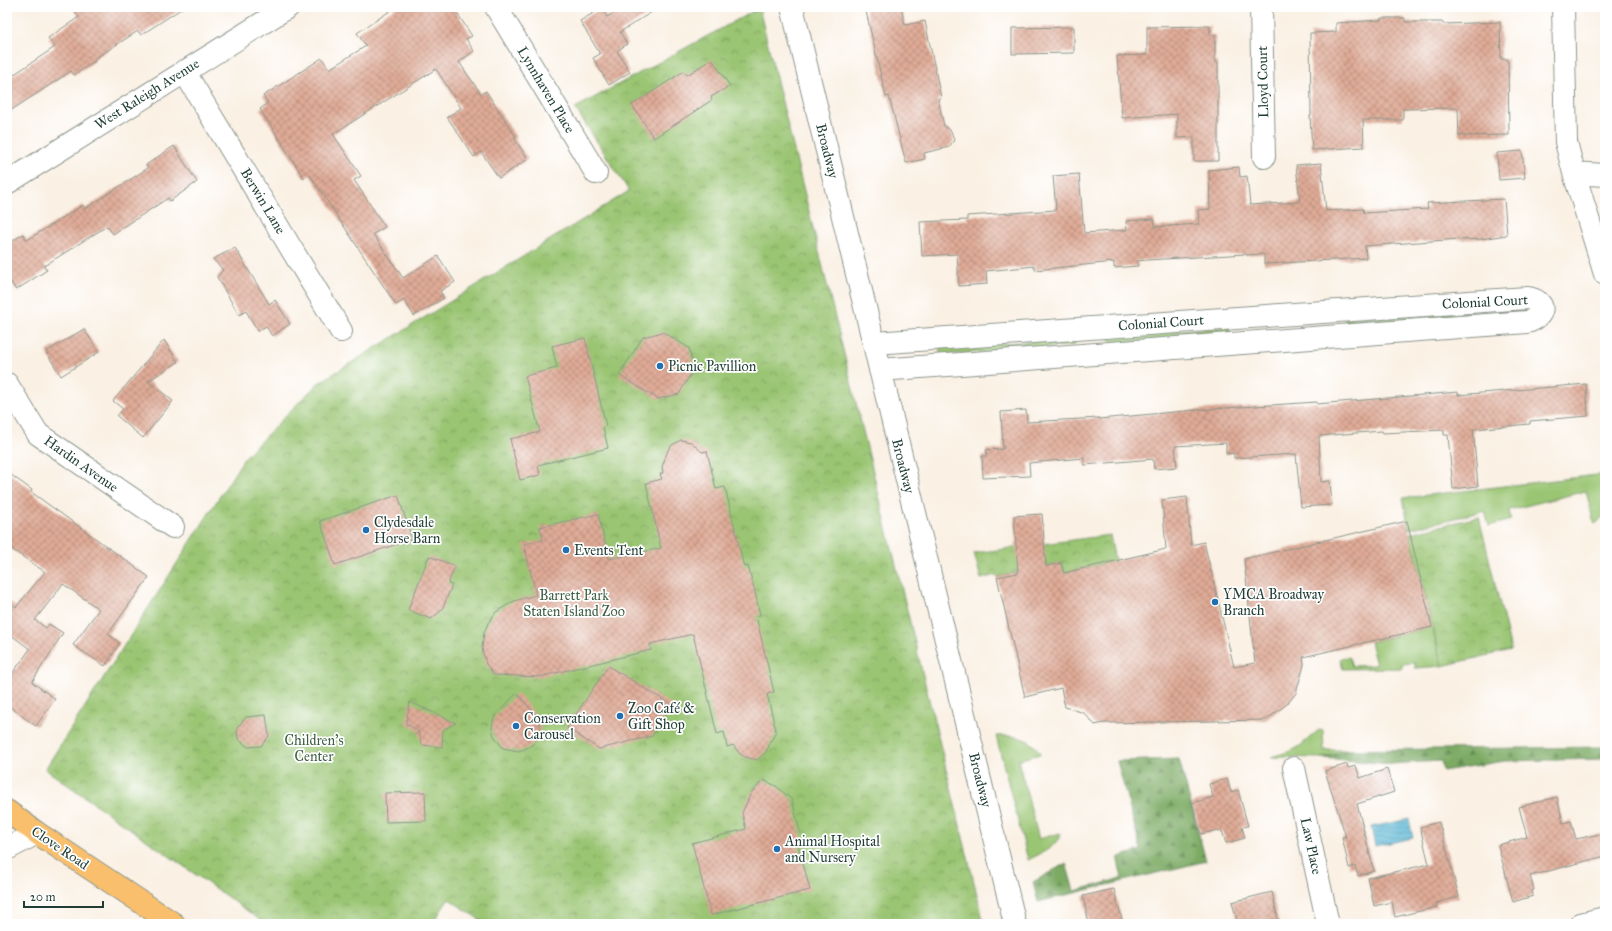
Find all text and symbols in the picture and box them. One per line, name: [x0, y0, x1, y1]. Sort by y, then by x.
street label: Lynnhaven Place: [514, 44, 579, 136]
street label: Lloyd Court: [1254, 46, 1272, 118]
street label: West Raleigh Avenue: [92, 55, 203, 133]
street label: Broadway: [812, 122, 842, 181]
street label: Berwin Lane: [237, 165, 289, 237]
street label: Colonial Court: [1442, 291, 1528, 313]
street label: Colonial Court: [1117, 312, 1205, 334]
place label: Picnic Pavillion: [668, 358, 757, 375]
marker: Picnic Pavillion: [655, 361, 665, 371]
street label: Hardin Avenue: [41, 432, 122, 496]
street label: Broadway: [888, 437, 918, 496]
place label: Clydesdale Horse Barn: [374, 514, 441, 547]
marker: Clydesdale Horse Barn: [361, 525, 371, 535]
place label: Events Tent: [574, 542, 643, 559]
marker: Events Tent: [561, 545, 571, 555]
place label: YMCA Broadway Branch: [1223, 586, 1324, 619]
park label: Barrett Park Staten Island Zoo: [523, 587, 625, 620]
marker: YMCA Broadway Branch: [1210, 597, 1220, 607]
place label: Zoo Café & Gift Shop: [628, 700, 695, 733]
place label: Conservation Carousel: [524, 710, 601, 743]
marker: Zoo Café & Gift Shop: [615, 711, 625, 721]
marker: Conservation Carousel: [511, 721, 521, 731]
park label: Children's Center: [285, 732, 344, 765]
street label: Broadway: [965, 751, 995, 810]
street label: Law Place: [1297, 816, 1325, 876]
street label: Clove Road: [28, 823, 92, 873]
place label: Animal Hospital and Nursery: [784, 833, 880, 866]
marker: Animal Hospital and Nursery: [772, 844, 782, 854]
scale bar: [24, 883, 103, 909]
text: 20 m: [30, 890, 56, 904]

